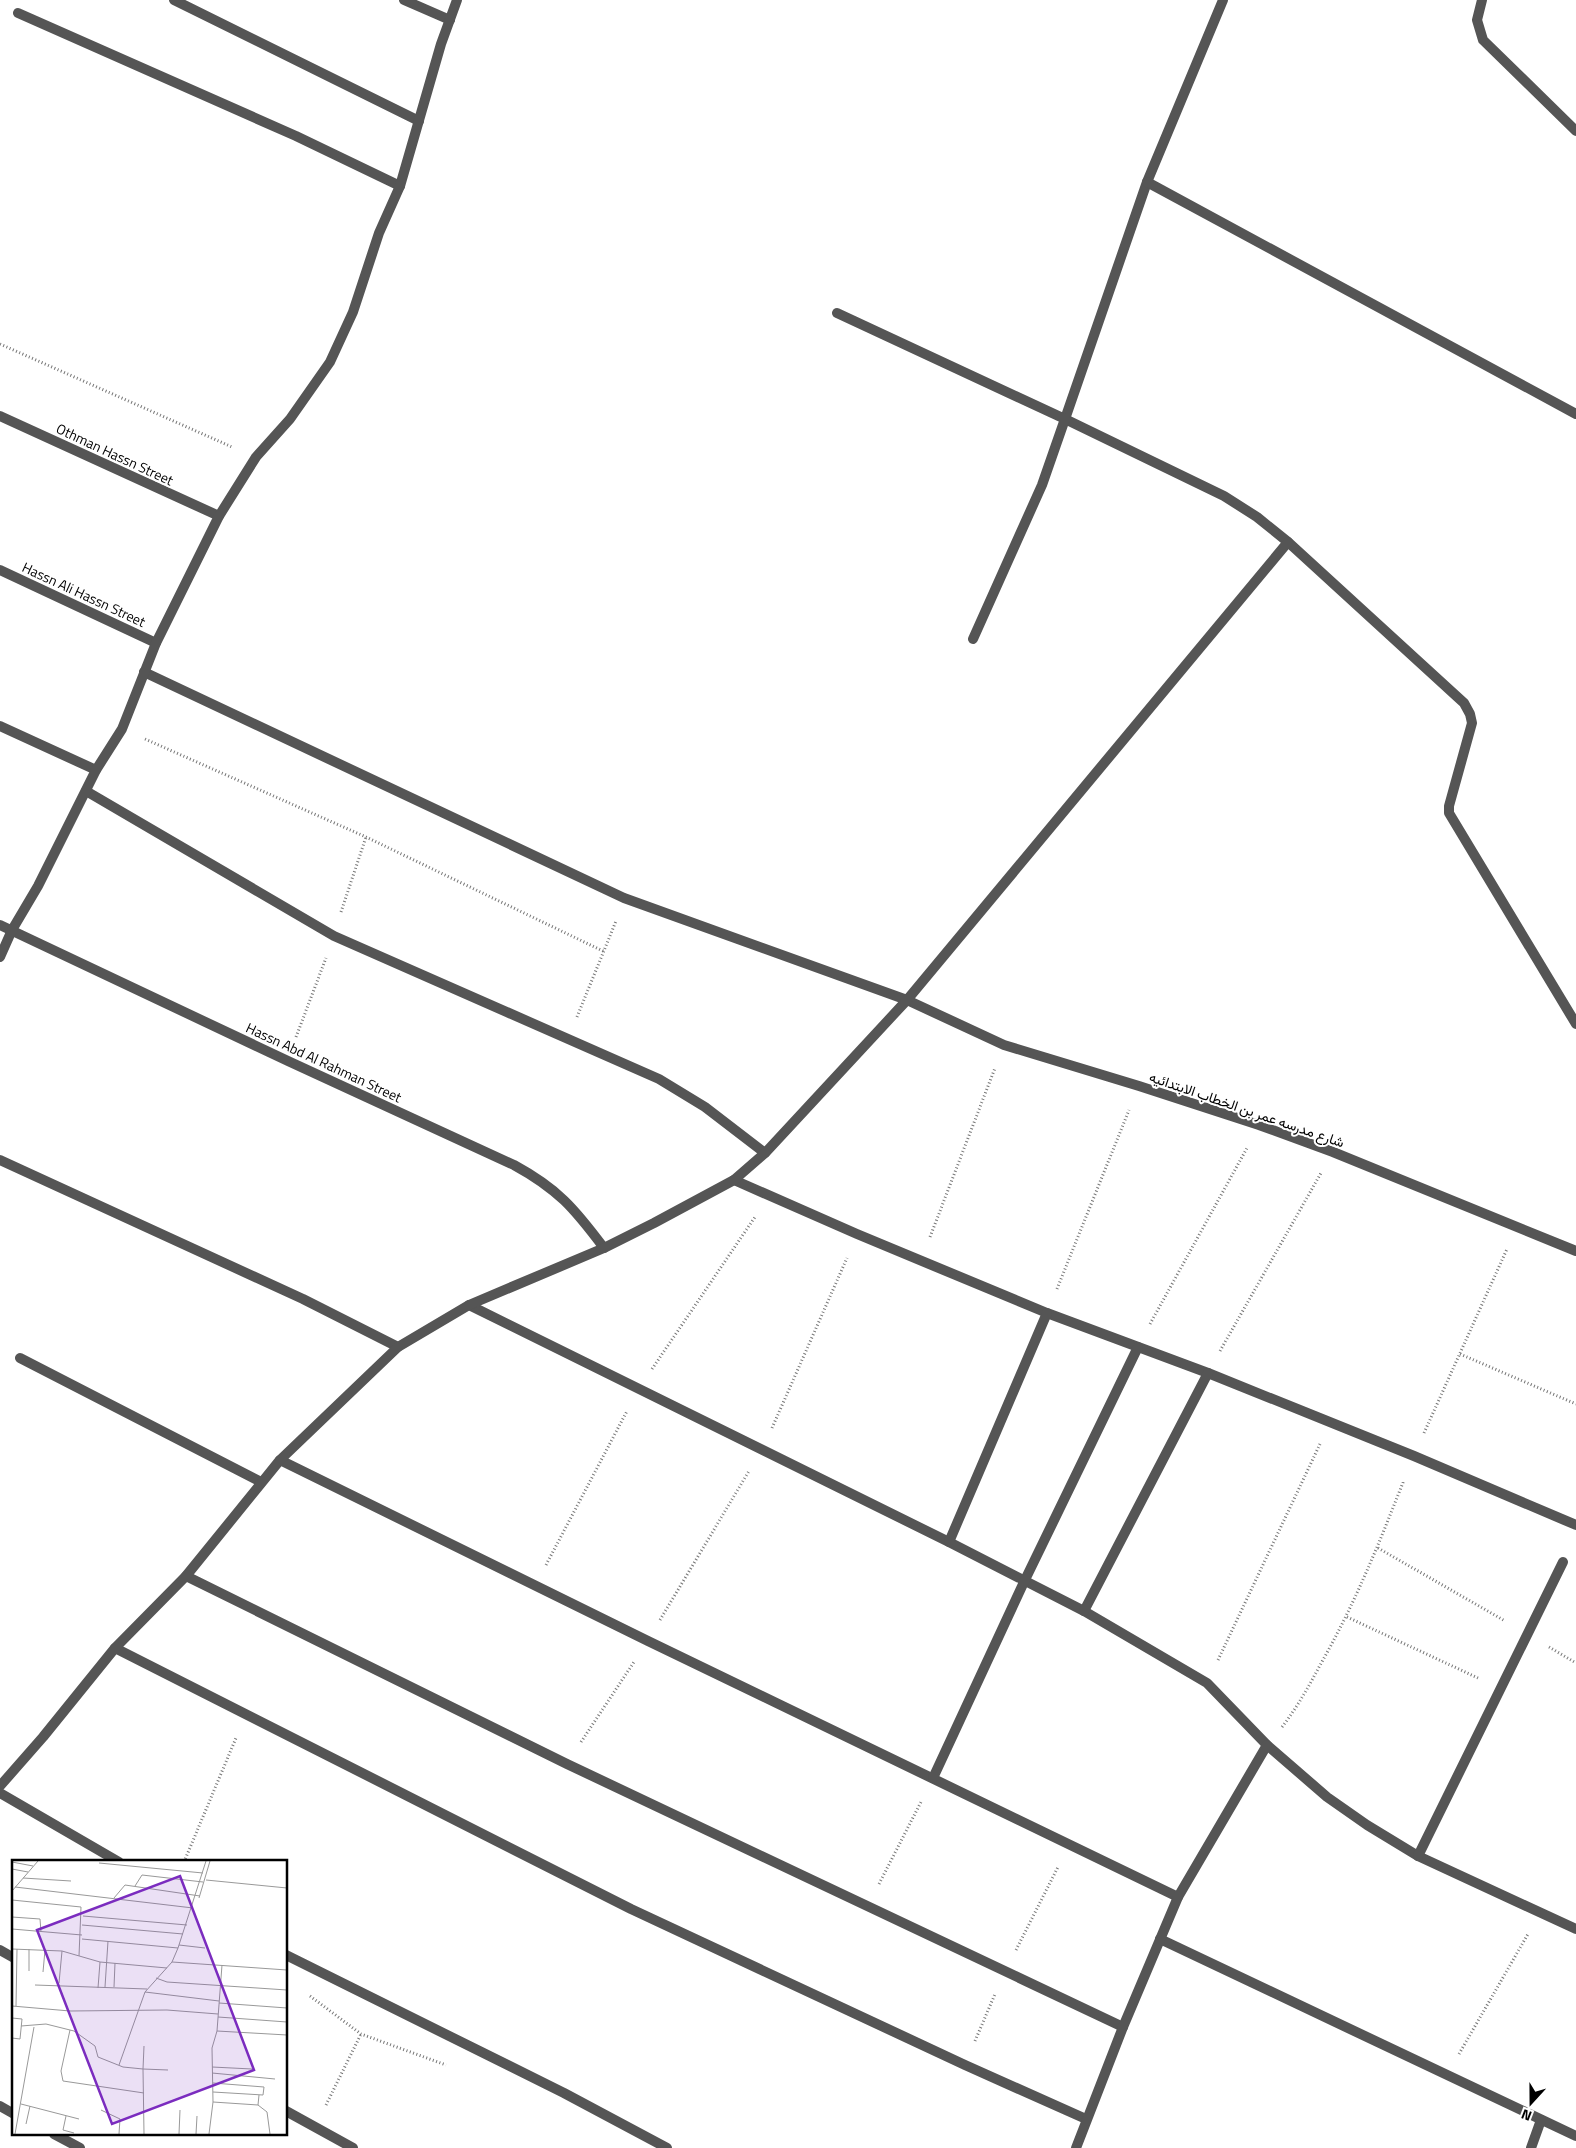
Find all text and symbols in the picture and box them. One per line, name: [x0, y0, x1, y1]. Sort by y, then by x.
street label: Othman Hassn Street: [53, 418, 177, 490]
street label: Hassn Ali Hassn Street: [19, 556, 149, 632]
street label: Hassn Abd Al Rahman Street: [243, 1017, 405, 1107]
street label: شارع مدرسه عمر بن الخطاب الابتدائيه: [1146, 1066, 1347, 1153]
inset map: [12, 1860, 288, 2136]
north arrow: [1506, 2078, 1556, 2128]
text: N: [1518, 2104, 1534, 2127]

